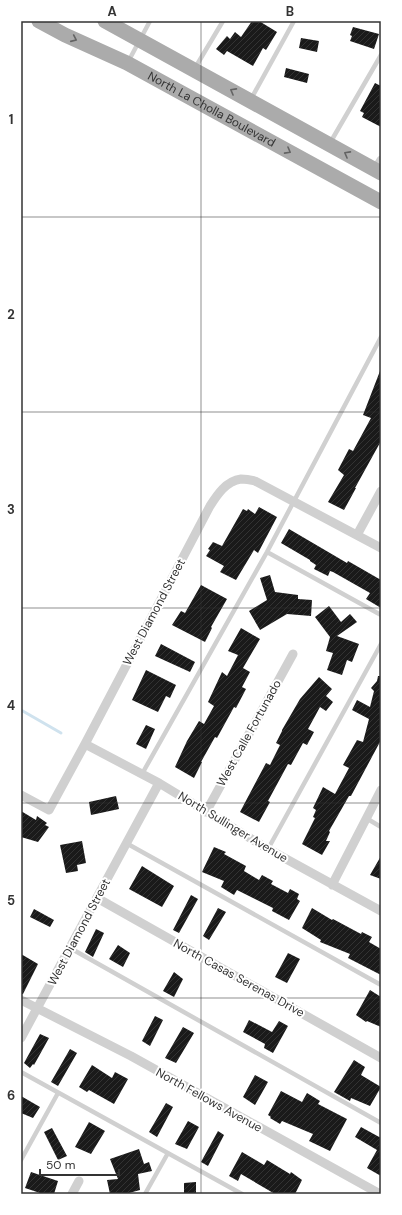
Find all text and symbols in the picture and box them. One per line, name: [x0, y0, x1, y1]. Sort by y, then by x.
text: A: [107, 3, 117, 20]
text: B: [286, 3, 294, 20]
one-way arrow: [69, 34, 77, 42]
street label: North La Cholla Boulevard: [145, 68, 278, 151]
one-way arrow: [230, 89, 237, 96]
text: 1: [9, 111, 13, 128]
one-way arrow: [284, 147, 291, 154]
one-way arrow: [344, 152, 351, 159]
text: 2: [7, 306, 15, 323]
text: 3: [7, 501, 15, 518]
street label: West Diamond Street: [119, 556, 189, 668]
street label: West Calle Fortunado: [213, 677, 285, 789]
text: 4: [7, 697, 15, 714]
street label: North Sullinger Avenue: [175, 788, 291, 866]
street label: West Diamond Street: [44, 876, 114, 988]
text: 5: [7, 892, 15, 909]
street label: North Casas Serenas Drive: [171, 935, 307, 1021]
street label: North Fellows Avenue: [153, 1064, 265, 1136]
text: 6: [7, 1087, 15, 1104]
scale bar: [40, 1151, 119, 1177]
text: 50 m: [46, 1157, 75, 1173]

